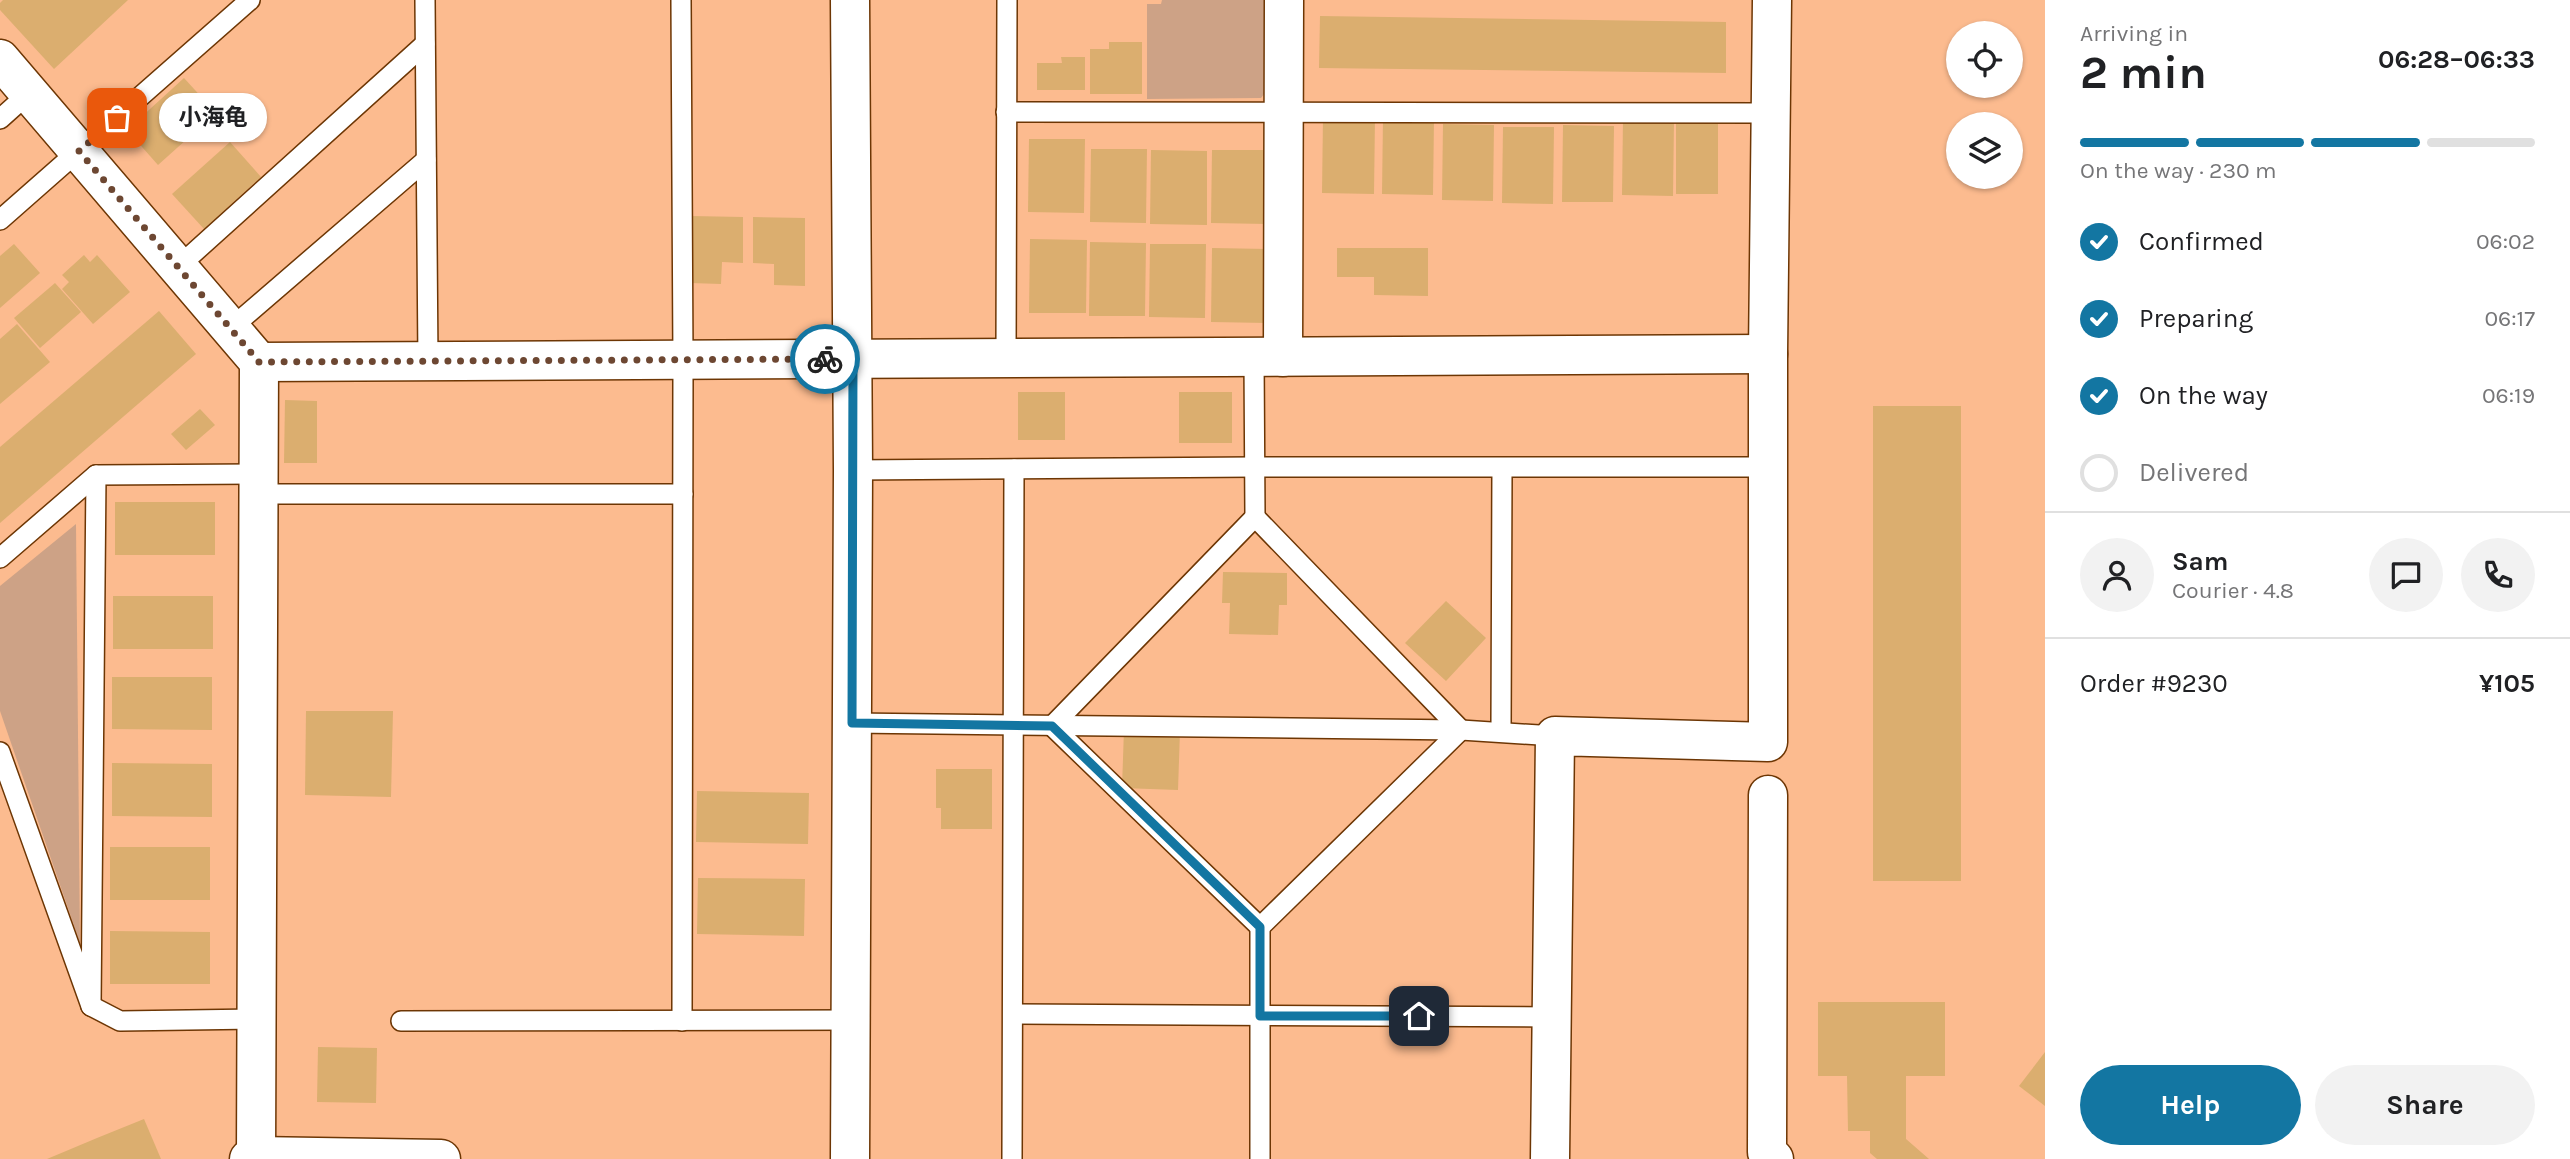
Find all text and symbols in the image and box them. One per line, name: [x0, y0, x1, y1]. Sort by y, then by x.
text: Arriving in: [2080, 20, 2188, 47]
map controls: [1946, 21, 2023, 189]
button: locate: [1946, 21, 2023, 98]
text: 06:28–06:33: [2378, 44, 2535, 75]
text: 2 min: [2080, 46, 2207, 100]
pin: [87, 88, 147, 148]
callout: 小海龟: [159, 94, 268, 142]
icon: bag: [98, 99, 136, 137]
text: 小海龟: [179, 104, 248, 131]
button: layers: [1946, 112, 2023, 189]
text: On the way · 230 m: [2080, 157, 2277, 184]
icon: check: [2080, 223, 2118, 261]
text: Confirmed: [2139, 226, 2264, 257]
text: 06:02: [2476, 228, 2535, 255]
icon: check: [2080, 300, 2118, 338]
text: Preparing: [2139, 303, 2253, 334]
text: 06:17: [2484, 305, 2535, 332]
courier: [790, 324, 860, 394]
icon: bike: [806, 340, 844, 378]
icon: check: [2080, 377, 2118, 415]
text: On the way: [2139, 380, 2268, 411]
text: 06:19: [2482, 382, 2535, 409]
text: Delivered: [2139, 457, 2249, 488]
button: person: [2080, 538, 2154, 612]
button: chat: [2369, 538, 2443, 612]
button: phone: [2461, 538, 2535, 612]
text: Sam: [2172, 546, 2228, 577]
text: Courier · 4.8: [2172, 577, 2294, 604]
text: Order #9230: [2080, 668, 2228, 699]
text: ¥105: [2479, 668, 2535, 699]
pin: [1389, 986, 1449, 1046]
icon: home: [1400, 997, 1438, 1035]
button: Help: [2080, 1065, 2301, 1145]
button: Share: [2315, 1065, 2535, 1145]

